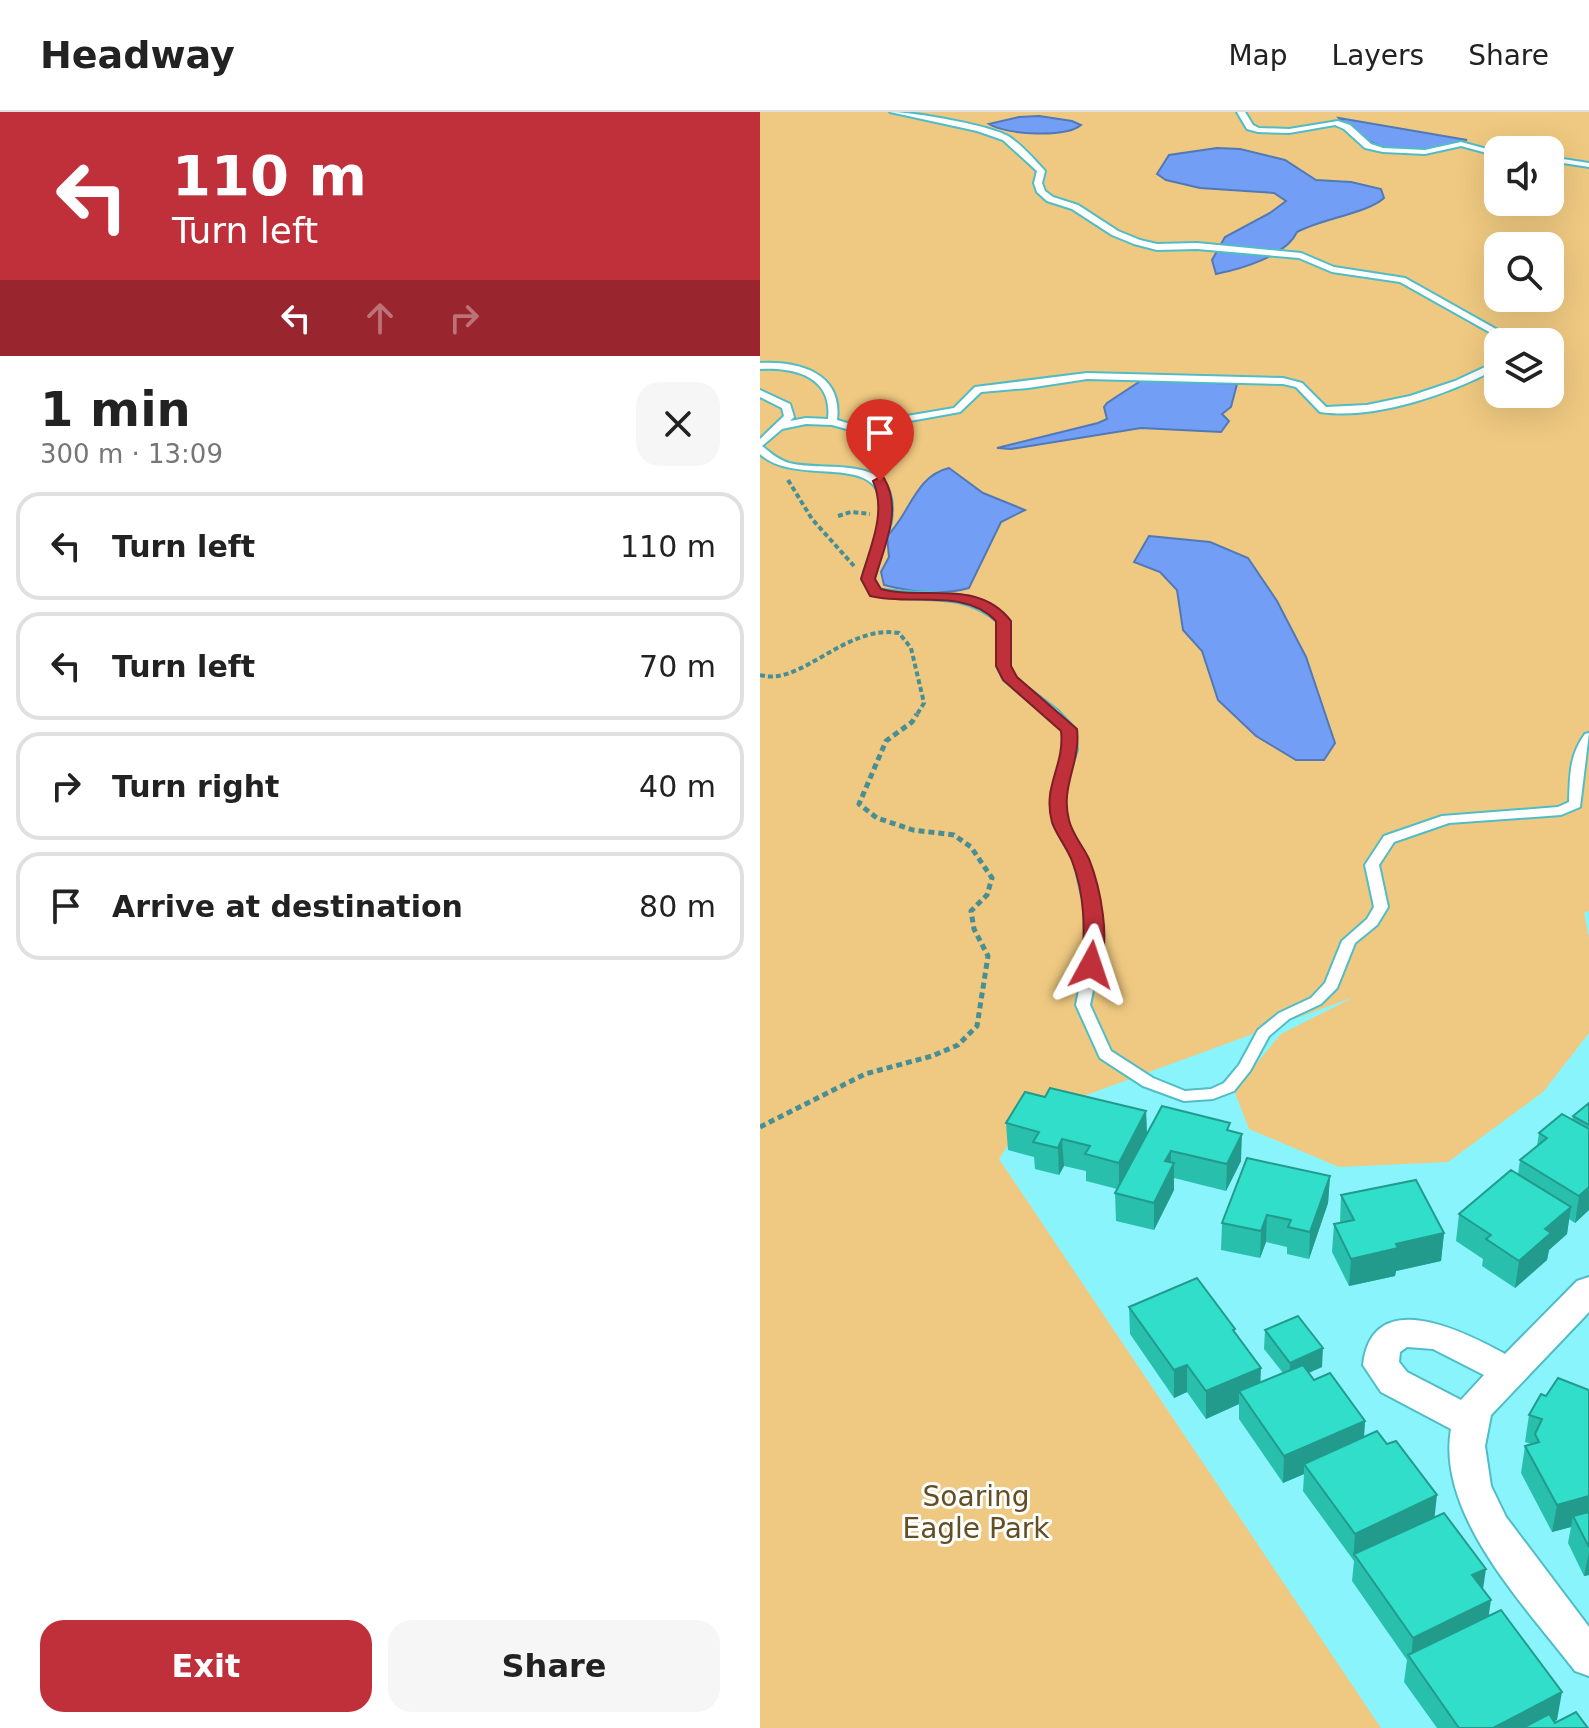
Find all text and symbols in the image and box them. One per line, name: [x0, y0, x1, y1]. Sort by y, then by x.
text: Headway: [40, 33, 235, 77]
text: Map: [1228, 39, 1288, 72]
text: Layers: [1332, 39, 1424, 72]
text: Share: [1468, 39, 1549, 72]
map controls: [1484, 136, 1564, 408]
button: sound: [1484, 136, 1564, 216]
text: 110 m: [172, 143, 367, 208]
icon: left: [40, 144, 144, 248]
text: Turn left: [172, 210, 318, 251]
button: search: [1484, 232, 1564, 312]
icon: left: [274, 296, 318, 340]
icon: ahead: [358, 296, 402, 340]
icon: right: [442, 296, 486, 340]
button: layers: [1484, 328, 1564, 408]
text: 1 min: [40, 381, 191, 437]
button: close: [636, 382, 720, 466]
pin: [846, 399, 914, 481]
icon: arrive: [858, 411, 902, 455]
text: 300 m · 13:09: [40, 439, 223, 469]
icon: left: [44, 524, 88, 568]
text: Turn left: [112, 529, 255, 564]
text: 110 m: [620, 529, 716, 564]
icon: left: [44, 644, 88, 688]
text: Turn left: [112, 649, 255, 684]
text: 70 m: [639, 649, 716, 684]
icon: right: [44, 764, 88, 808]
text: Turn right: [112, 769, 279, 804]
text: 40 m: [639, 769, 716, 804]
icon: arrive: [44, 884, 88, 928]
text: Arrive at destination: [112, 889, 463, 924]
text: 80 m: [639, 889, 716, 924]
position arrow: [1049, 923, 1133, 1007]
park label: Soaring Eagle Park: [902, 1480, 1050, 1545]
button: Exit: [40, 1620, 372, 1712]
button: Share: [388, 1620, 720, 1712]

